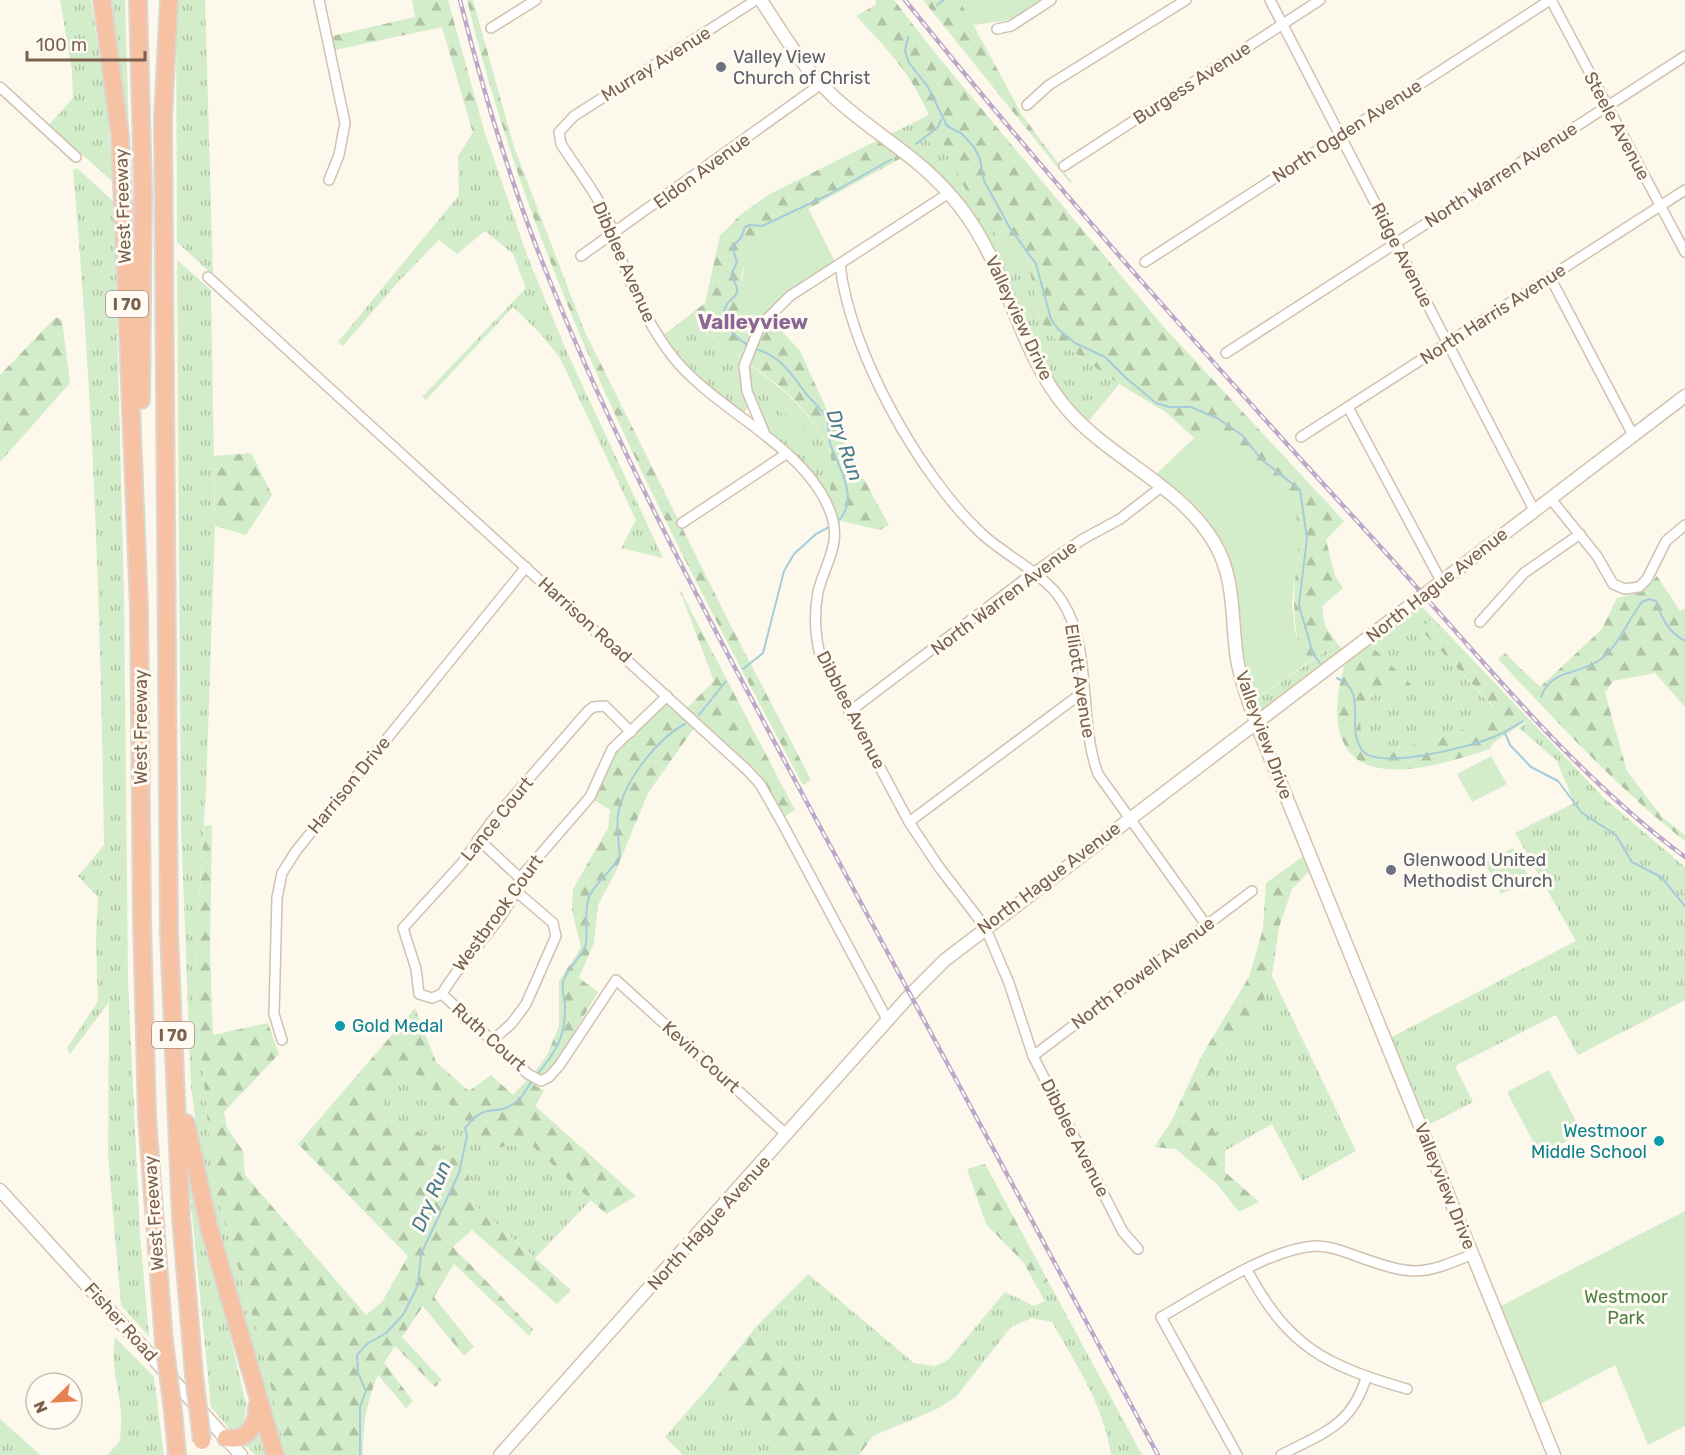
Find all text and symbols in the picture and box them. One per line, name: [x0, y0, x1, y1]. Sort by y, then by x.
street label: Murray Avenue: [597, 22, 715, 106]
scale bar: [27, 24, 146, 62]
text: 100 m: [36, 34, 87, 56]
street label: Burgess Avenue: [1129, 37, 1255, 129]
place label: Valley View Church of Christ: [733, 46, 870, 89]
marker: Valley View Church of Christ: [714, 60, 728, 74]
street label: Steele Avenue: [1579, 68, 1655, 184]
street label: North Ogden Avenue: [1268, 74, 1426, 188]
street label: North Warren Avenue: [1421, 118, 1581, 232]
street label: Eldon Avenue: [649, 129, 755, 213]
street label: West Freeway: [110, 148, 136, 264]
street label: Dibblee Avenue: [588, 198, 660, 326]
street label: Ridge Avenue: [1366, 199, 1438, 311]
street label: Valleyview Drive: [980, 252, 1058, 384]
street label: North Harris Avenue: [1416, 259, 1570, 369]
road number: I 70: [106, 291, 148, 317]
district label: Valleyview: [698, 309, 809, 334]
water label: Dry Run: [822, 406, 868, 484]
street label: North Hague Avenue: [1362, 523, 1512, 647]
street label: North Warren Avenue: [927, 536, 1081, 660]
street label: Harrison Road: [534, 572, 636, 668]
street label: Elliott Avenue: [1060, 622, 1100, 740]
street label: Dibblee Avenue: [812, 647, 890, 773]
street label: Valleyview Drive: [1231, 668, 1297, 802]
street label: West Freeway: [130, 669, 152, 785]
street label: Harrison Drive: [303, 732, 395, 838]
street label: Lance Court: [456, 772, 538, 866]
street label: North Hague Avenue: [973, 817, 1125, 939]
place label: Glenwood United Methodist Church: [1403, 849, 1553, 892]
street label: Westbrook Court: [448, 850, 548, 976]
marker: Glenwood United Methodist Church: [1384, 863, 1398, 877]
street label: North Powell Avenue: [1067, 912, 1219, 1034]
street label: Ruth Court: [447, 998, 531, 1076]
place label: Gold Medal: [352, 1015, 443, 1037]
street label: Kevin Court: [658, 1016, 744, 1098]
marker: Gold Medal: [333, 1019, 347, 1033]
road number: I 70: [152, 1022, 194, 1048]
street label: Dibblee Avenue: [1036, 1075, 1114, 1201]
street label: Valleyview Drive: [1410, 1119, 1480, 1253]
place label: Westmoor Middle School: [1531, 1120, 1647, 1163]
marker: Westmoor Middle School: [1652, 1134, 1666, 1148]
street label: North Hague Avenue: [643, 1151, 775, 1295]
street label: West Freeway: [139, 1155, 169, 1271]
water label: Dry Run: [406, 1157, 456, 1235]
street label: Fisher Road: [80, 1278, 162, 1366]
park label: Westmoor Park: [1584, 1286, 1668, 1329]
north arrow: [24, 1371, 84, 1431]
text: N: [30, 1398, 52, 1416]

